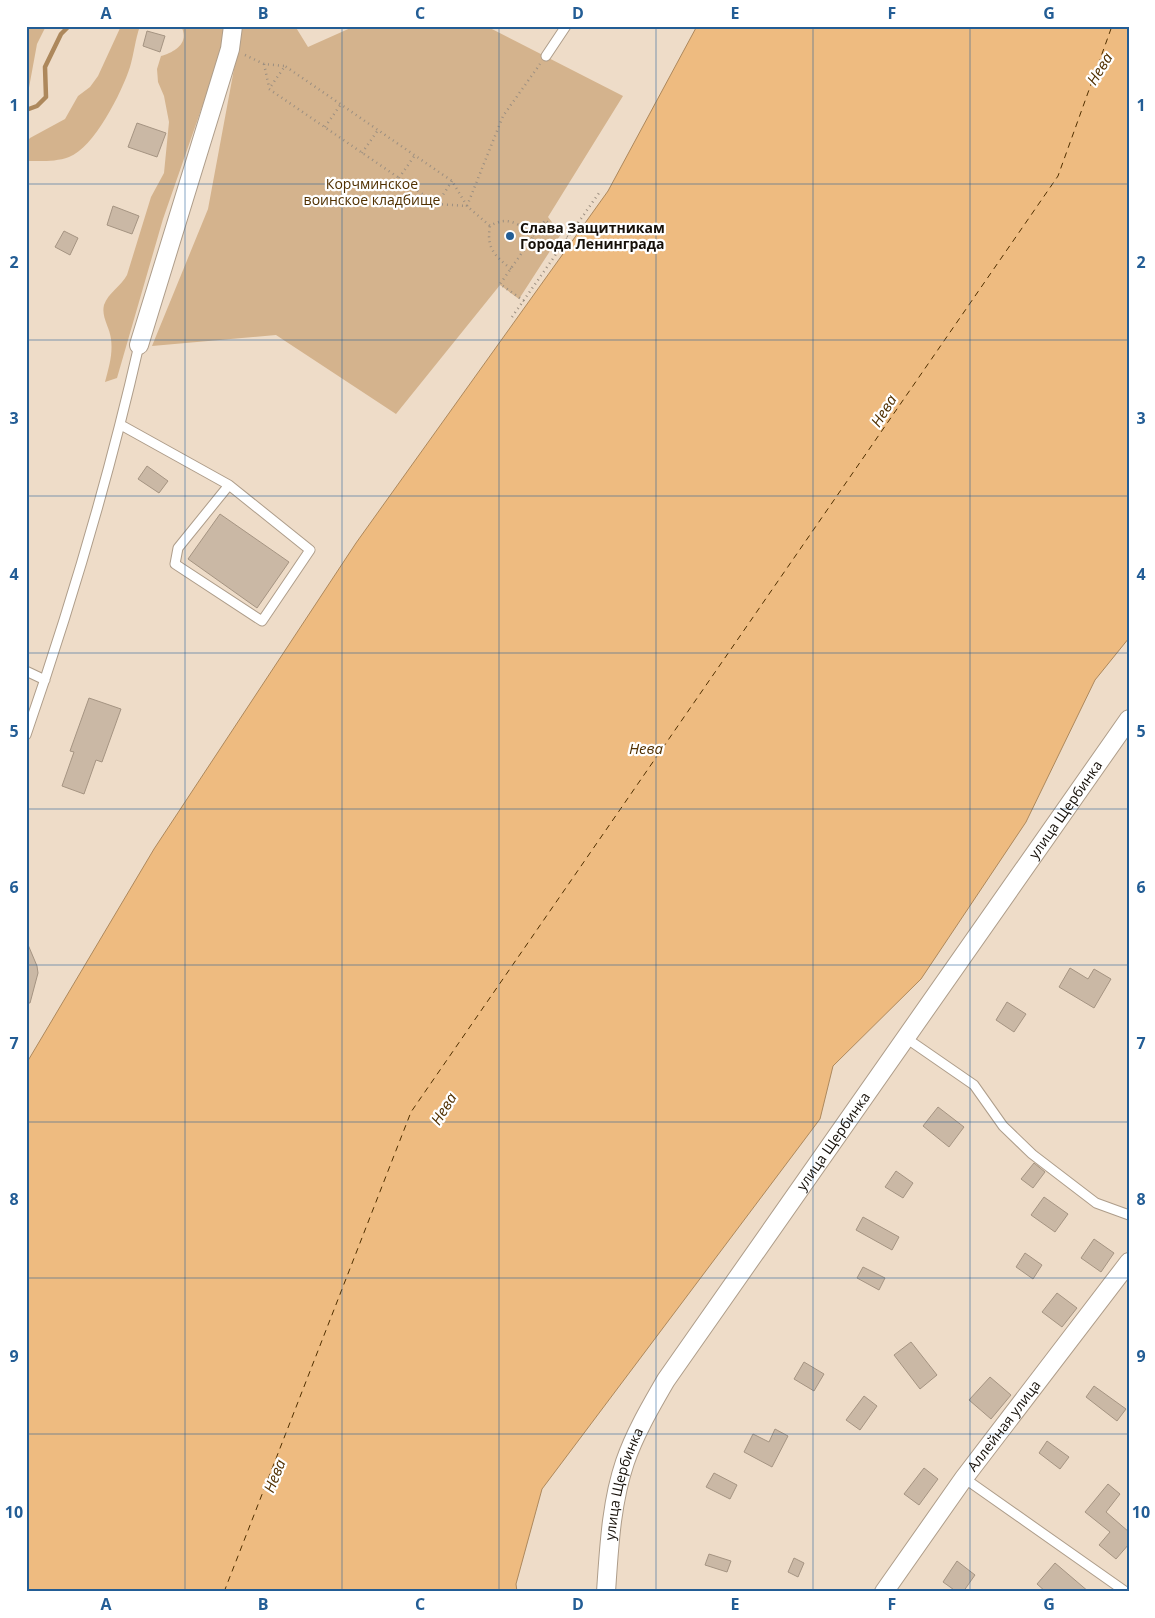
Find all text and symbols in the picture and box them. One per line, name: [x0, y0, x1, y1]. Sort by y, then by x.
text: A: [100, 2, 112, 24]
text: B: [258, 2, 268, 24]
text: C: [415, 2, 425, 24]
text: D: [572, 2, 584, 24]
text: E: [731, 2, 740, 24]
text: F: [888, 2, 896, 24]
text: G: [1043, 2, 1055, 24]
water label: Нева: [1082, 48, 1117, 88]
text: 1: [9, 94, 19, 116]
text: 1: [1136, 94, 1146, 116]
park label: Корчминское воинское кладбище: [304, 174, 441, 209]
place label: Слава Защитникам Города Ленинграда: [520, 218, 665, 253]
marker: Слава Защитникам Города Ленинграда: [504, 230, 516, 242]
text: 2: [9, 251, 19, 273]
text: 2: [1136, 251, 1146, 273]
water label: Нева: [866, 390, 901, 430]
text: 3: [9, 407, 19, 429]
text: 3: [1136, 407, 1146, 429]
text: 4: [9, 563, 19, 585]
text: 4: [1136, 563, 1146, 585]
text: 5: [9, 720, 19, 742]
text: 5: [1136, 720, 1146, 742]
water label: Нева: [629, 738, 664, 758]
street label: улица Щербинка: [1024, 756, 1106, 862]
text: 6: [9, 876, 19, 898]
text: 6: [1136, 876, 1146, 898]
text: 7: [9, 1032, 19, 1054]
text: 7: [1136, 1032, 1146, 1054]
water label: Нева: [426, 1088, 461, 1128]
street label: улица Щербинка: [792, 1088, 874, 1194]
text: 8: [9, 1188, 19, 1210]
text: 8: [1136, 1188, 1146, 1210]
text: 9: [9, 1345, 19, 1367]
text: 9: [1136, 1345, 1146, 1367]
street label: Аллейная улица: [963, 1376, 1045, 1475]
street label: улица Щербинка: [600, 1424, 647, 1541]
water label: Нева: [258, 1456, 290, 1495]
text: 10: [5, 1501, 23, 1523]
text: 10: [1132, 1501, 1150, 1523]
text: A: [100, 1593, 112, 1615]
text: B: [258, 1593, 268, 1615]
text: C: [415, 1593, 425, 1615]
text: D: [572, 1593, 584, 1615]
text: E: [731, 1593, 740, 1615]
text: F: [888, 1593, 896, 1615]
text: G: [1043, 1593, 1055, 1615]

